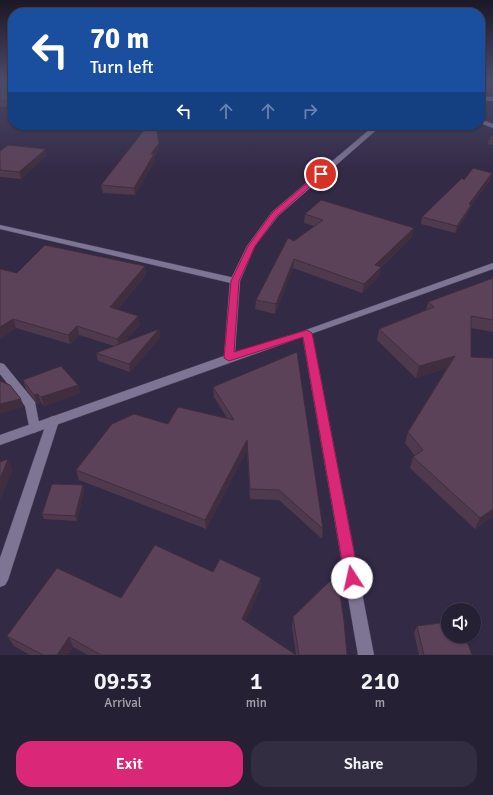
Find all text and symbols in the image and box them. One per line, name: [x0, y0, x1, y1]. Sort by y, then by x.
text: 70 m: [90, 22, 149, 56]
icon: left: [24, 24, 76, 76]
text: Turn left: [90, 56, 153, 78]
icon: left: [173, 100, 195, 122]
icon: ahead: [215, 100, 237, 122]
icon: ahead: [257, 100, 279, 122]
icon: right: [299, 100, 321, 122]
pin: [304, 157, 338, 191]
icon: arrive: [310, 163, 332, 185]
position arrow: [331, 557, 373, 599]
map controls: [441, 603, 481, 643]
button: sound: [441, 603, 481, 643]
text: 09:53: [94, 666, 152, 696]
text: 1: [250, 666, 263, 696]
text: 210: [360, 666, 399, 696]
text: Arrival: [104, 695, 142, 711]
text: min: [246, 695, 267, 711]
text: m: [375, 695, 385, 711]
button: Exit: [16, 741, 243, 787]
button: Share: [251, 741, 477, 787]

